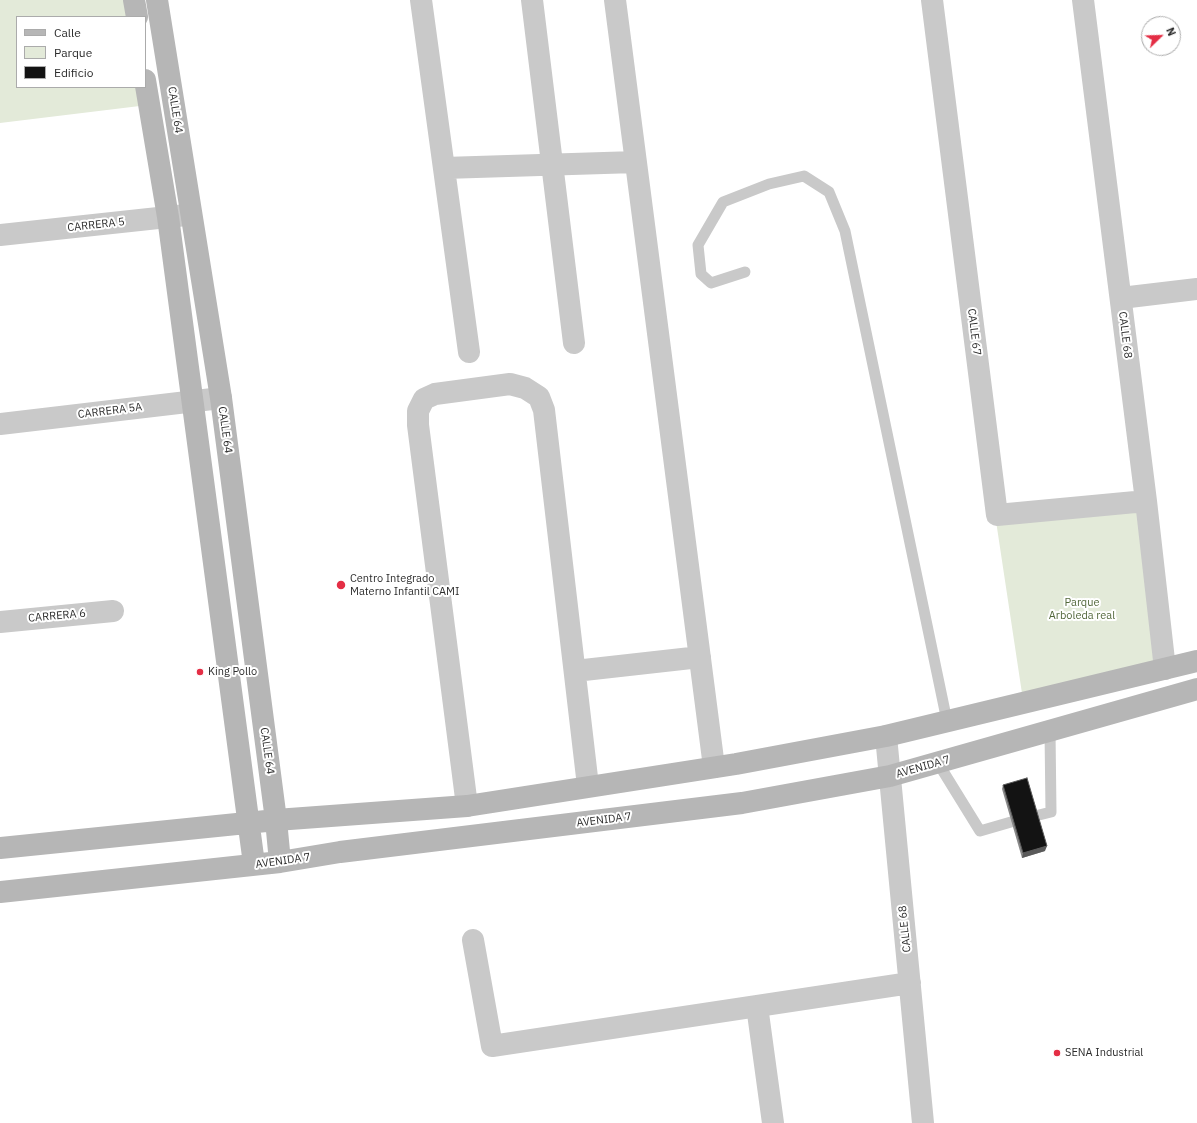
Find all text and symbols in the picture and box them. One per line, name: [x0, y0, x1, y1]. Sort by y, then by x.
legend: [16, 16, 146, 88]
north arrow: [1141, 16, 1181, 56]
text: Calle: [54, 25, 81, 40]
text: N: [1163, 25, 1179, 38]
text: Parque: [54, 45, 92, 60]
text: Edificio: [54, 65, 93, 80]
street label: CALLE 64: [165, 86, 185, 134]
street label: CARRERA 5: [67, 215, 125, 235]
street label: CALLE 67: [965, 308, 983, 356]
street label: CALLE 68: [1116, 311, 1134, 359]
street label: CARRERA 5A: [77, 401, 143, 421]
street label: CALLE 64: [215, 406, 235, 454]
place label: Centro Integrado Materno Infantil CAMI: [350, 572, 459, 598]
marker: Centro Integrado Materno Infantil CAMI: [335, 579, 347, 591]
park label: Parque Arboleda real: [1049, 596, 1115, 622]
street label: CARRERA 6: [28, 607, 86, 625]
place label: King Pollo: [208, 665, 257, 679]
marker: King Pollo: [195, 667, 205, 677]
street label: CALLE 64: [257, 727, 277, 775]
street label: AVENIDA 7: [895, 753, 951, 781]
street label: AVENIDA 7: [576, 810, 632, 830]
street label: AVENIDA 7: [255, 851, 311, 871]
street label: CALLE 68: [896, 905, 914, 953]
place label: SENA Industrial: [1065, 1046, 1143, 1060]
marker: SENA Industrial: [1052, 1048, 1062, 1058]

